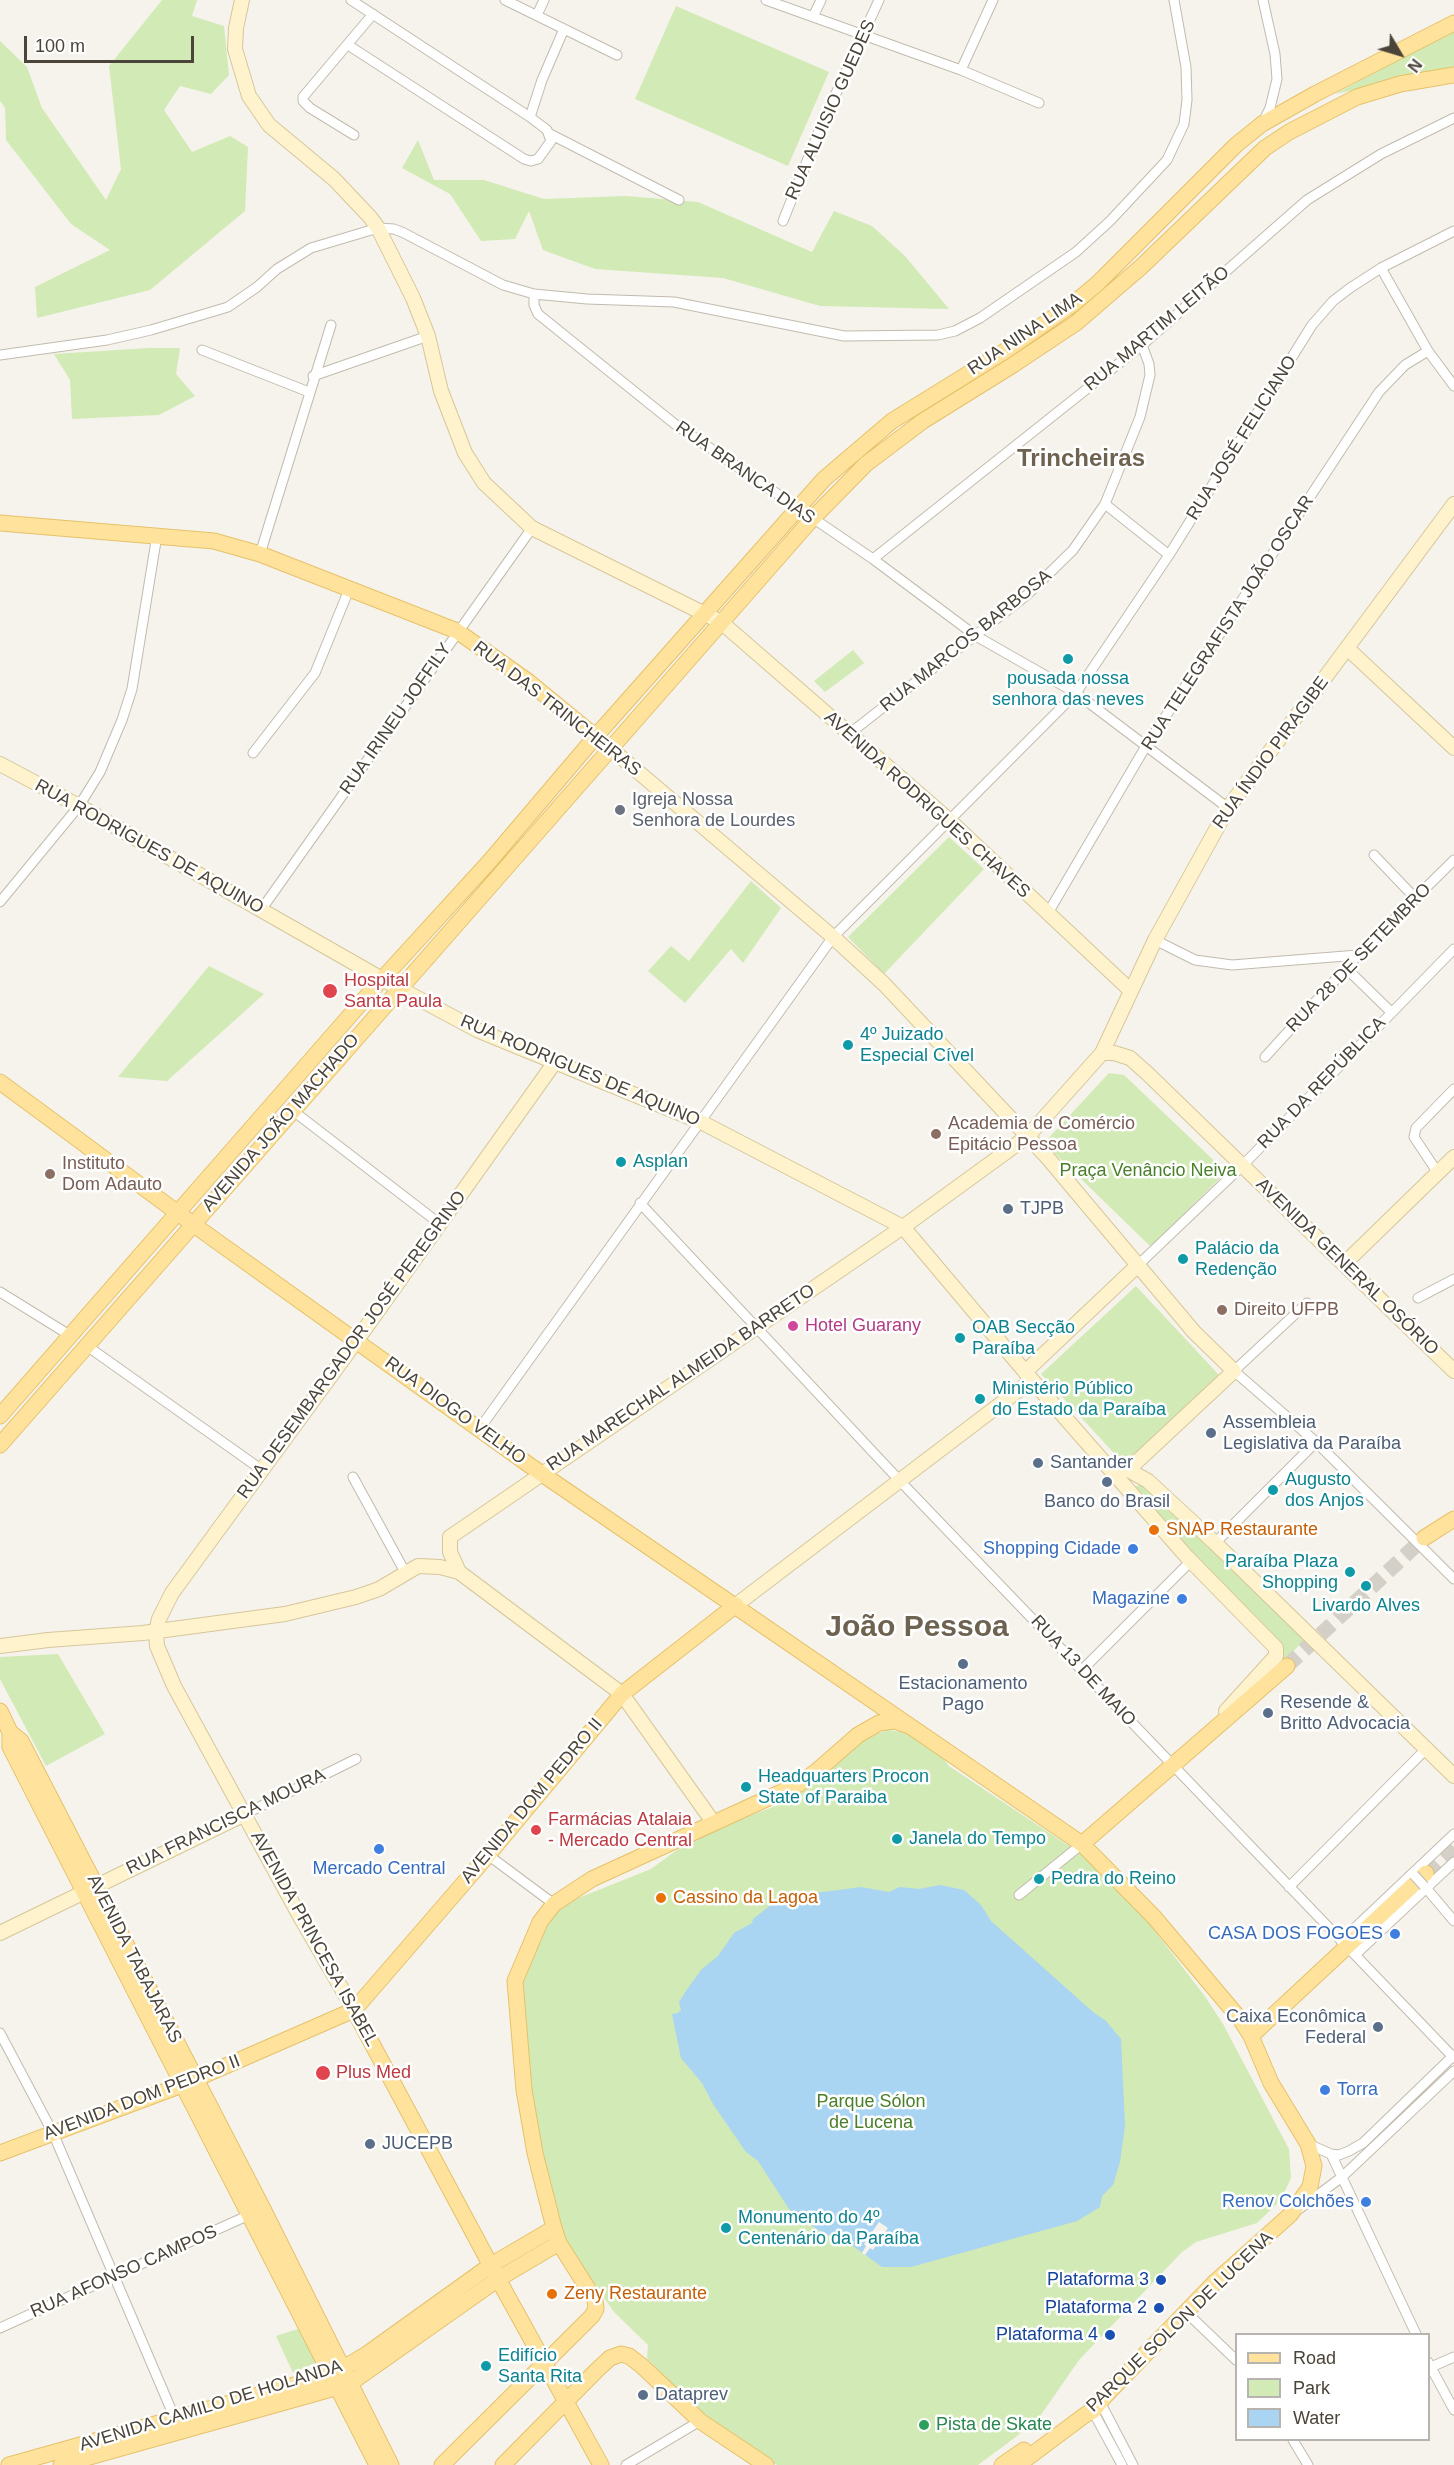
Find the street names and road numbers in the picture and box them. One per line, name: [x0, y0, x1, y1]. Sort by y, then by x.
street label: RUA ALUISIO GUEDES: [781, 17, 881, 203]
street label: RUA MARTIM LEITÃO: [1080, 262, 1234, 396]
street label: RUA NINA LIMA: [964, 288, 1086, 380]
street label: RUA JOSÉ FELICIANO: [1182, 352, 1302, 524]
street label: RUA BRANCA DIAS: [671, 417, 819, 529]
street label: RUA TELEGRAFISTA JOÃO OSCAR: [1137, 491, 1319, 755]
street label: RUA MARCOS BARBOSA: [876, 565, 1056, 717]
street label: RUA DAS TRINCHEIRAS: [469, 637, 645, 781]
street label: RUA IRINEU JOFFILY: [336, 639, 456, 799]
street label: RUA ÍNDIO PIRAGIBE: [1208, 673, 1334, 833]
street label: AVENIDA RODRIGUES CHAVES: [820, 707, 1034, 903]
street label: RUA RODRIGUES DE AQUINO: [31, 775, 267, 919]
street label: RUA 28 DE SETEMBRO: [1282, 879, 1436, 1037]
street label: RUA RODRIGUES DE AQUINO: [457, 1011, 703, 1131]
street label: RUA DA REPÚBLICA: [1253, 1013, 1391, 1153]
street label: AVENIDA JOÃO MACHADO: [198, 1030, 364, 1216]
street label: AVENIDA GENERAL OSÓRIO: [1251, 1174, 1443, 1360]
street label: RUA DESEMBARGADOR JOSÉ PEREGRINO: [233, 1187, 471, 1503]
street label: RUA MARECHAL ALMEIDA BARRETO: [543, 1280, 819, 1476]
street label: RUA DIOGO VELHO: [380, 1353, 530, 1469]
street label: RUA 13 DE MAIO: [1026, 1611, 1140, 1731]
street label: AVENIDA DOM PEDRO II: [457, 1714, 607, 1888]
street label: RUA FRANCISCA MOURA: [123, 1764, 329, 1880]
street label: AVENIDA PRINCESA ISABEL: [246, 1828, 382, 2050]
street label: AVENIDA TABAJARAS: [82, 1871, 186, 2047]
street label: AVENIDA DOM PEDRO II: [41, 2051, 243, 2145]
street label: RUA AFONSO CAMPOS: [27, 2221, 221, 2323]
street label: PARQUE SOLON DE LUCENA: [1082, 2227, 1278, 2417]
street label: AVENIDA CAMILO DE HOLANDA: [77, 2356, 345, 2456]

